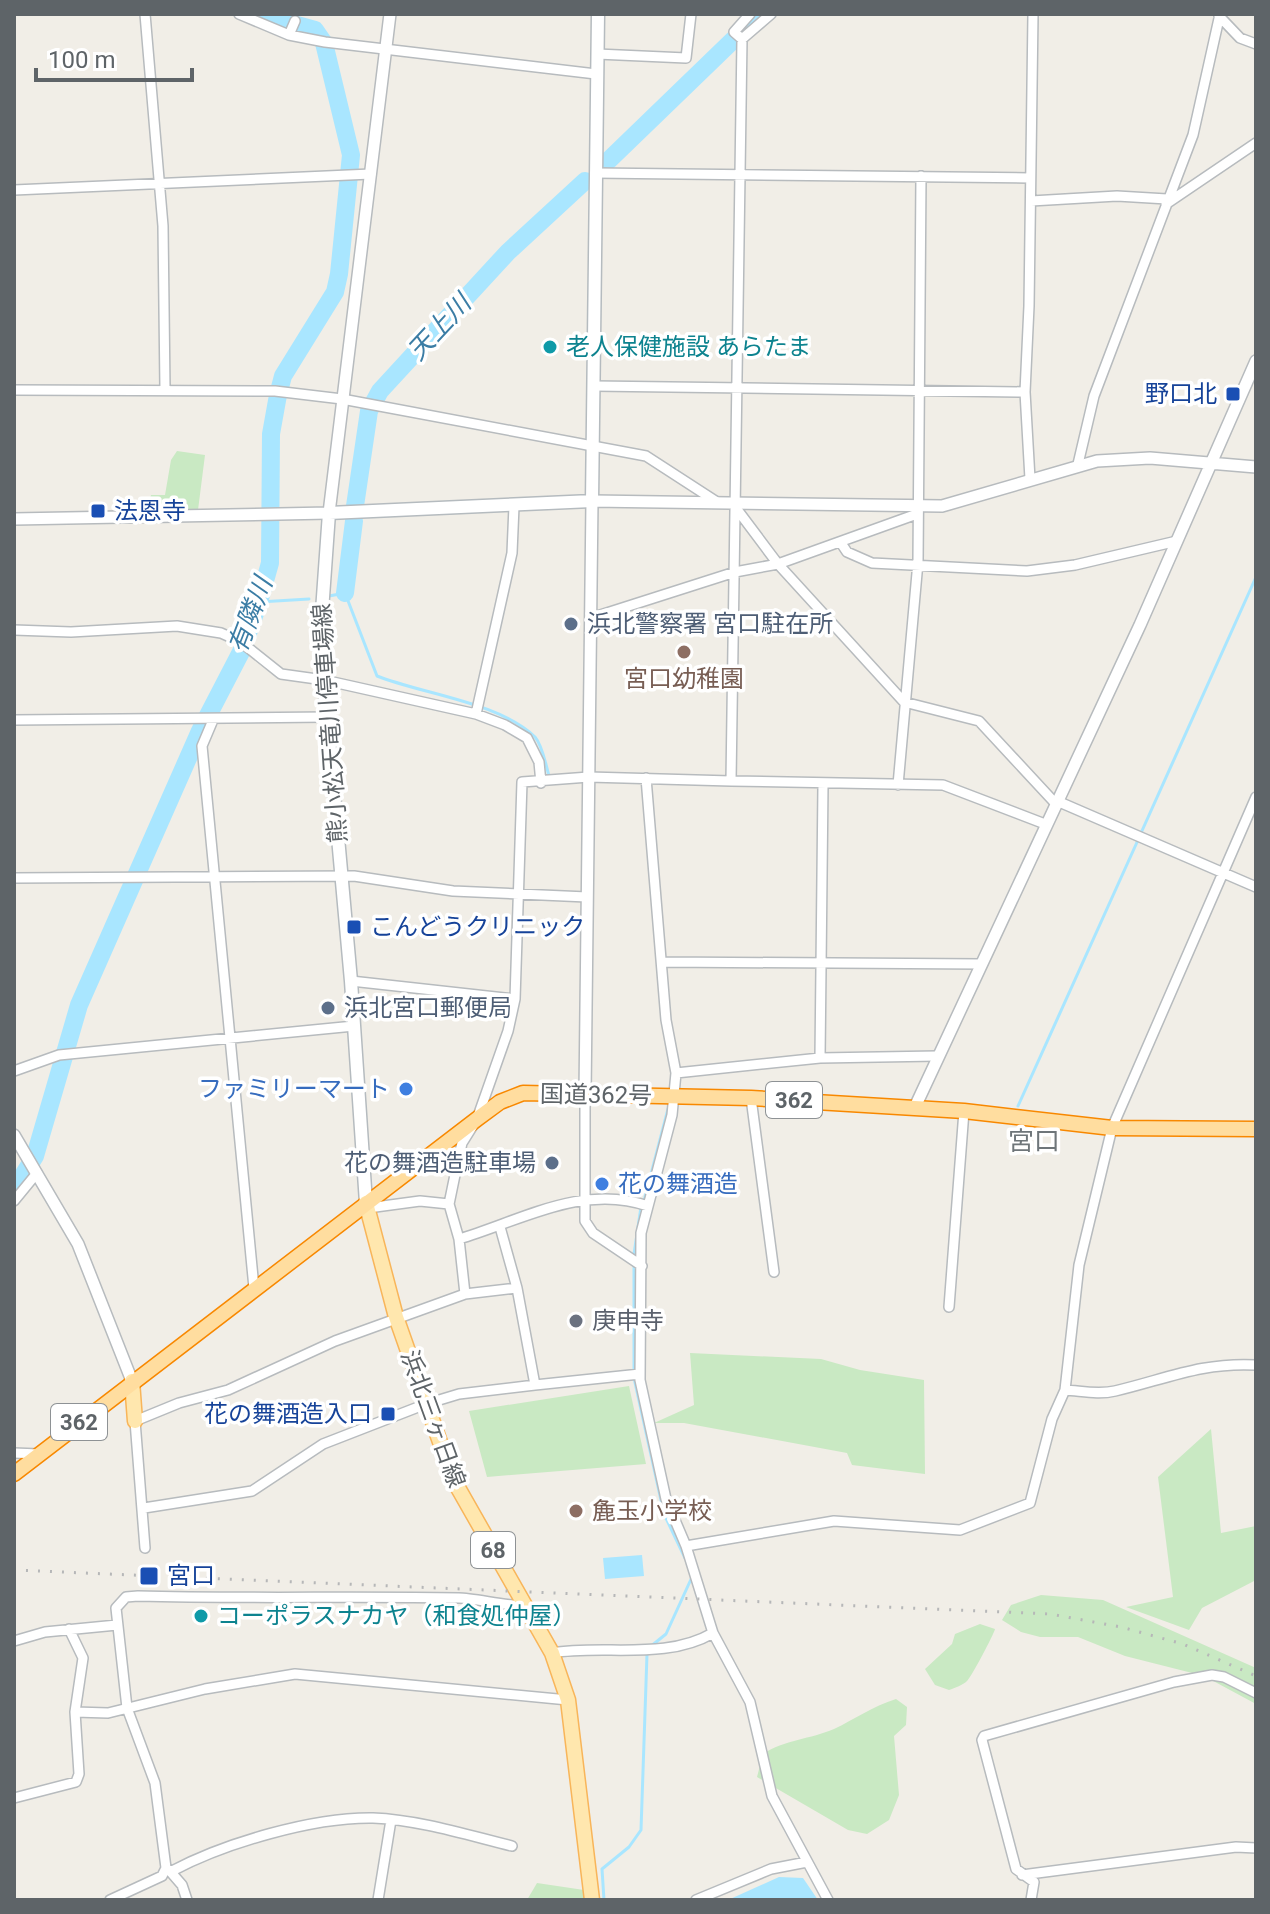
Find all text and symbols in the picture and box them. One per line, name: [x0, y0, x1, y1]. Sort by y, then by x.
scale bar: [36, 32, 192, 82]
text: 100 m: [48, 46, 115, 74]
water label: 天上川: [401, 286, 479, 366]
place label: 老人保健施設 あらたま: [566, 333, 811, 361]
marker: 老人保健施設 あらたま: [541, 338, 559, 356]
place label: 野口北: [1145, 380, 1217, 408]
marker: 野口北: [1224, 385, 1242, 403]
place label: 法恩寺: [114, 497, 186, 525]
marker: 法恩寺: [89, 502, 107, 520]
water label: 有隣川: [222, 570, 279, 657]
street label: 熊小松天竜川停車場線: [308, 602, 352, 844]
place label: 浜北警察署 宮口駐在所: [587, 610, 833, 638]
marker: 浜北警察署 宮口駐在所: [562, 615, 580, 633]
marker: 宮口幼稚園: [675, 643, 693, 661]
place label: 宮口幼稚園: [624, 665, 744, 693]
place label: こんどうクリニック: [370, 913, 585, 941]
marker: こんどうクリニック: [345, 918, 363, 936]
place label: 浜北宮口郵便局: [344, 994, 512, 1022]
marker: 浜北宮口郵便局: [319, 999, 337, 1017]
place label: ファミリーマート: [198, 1075, 390, 1103]
marker: ファミリーマート: [397, 1080, 415, 1098]
street label: 国道362号: [540, 1080, 652, 1110]
road number: 362: [766, 1082, 822, 1118]
district label: 宮口: [1008, 1126, 1060, 1156]
place label: 花の舞酒造駐車場: [344, 1149, 536, 1177]
marker: 花の舞酒造駐車場: [543, 1154, 561, 1172]
place label: 花の舞酒造: [618, 1170, 738, 1198]
marker: 花の舞酒造: [593, 1175, 611, 1193]
place label: 庚申寺: [592, 1307, 664, 1335]
marker: 庚申寺: [567, 1312, 585, 1330]
street label: 浜北三ヶ日線: [395, 1347, 471, 1491]
place label: 花の舞酒造入口: [204, 1400, 372, 1428]
road number: 362: [51, 1404, 107, 1440]
marker: 花の舞酒造入口: [379, 1405, 397, 1423]
place label: 麁玉小学校: [592, 1497, 712, 1525]
marker: 麁玉小学校: [567, 1502, 585, 1520]
road number: 68: [471, 1532, 515, 1568]
place label: 宮口: [167, 1562, 215, 1590]
marker: 宮口: [138, 1565, 160, 1587]
place label: コーポラスナカヤ（和食処仲屋）: [217, 1602, 577, 1630]
marker: コーポラスナカヤ（和食処仲屋）: [192, 1607, 210, 1625]

